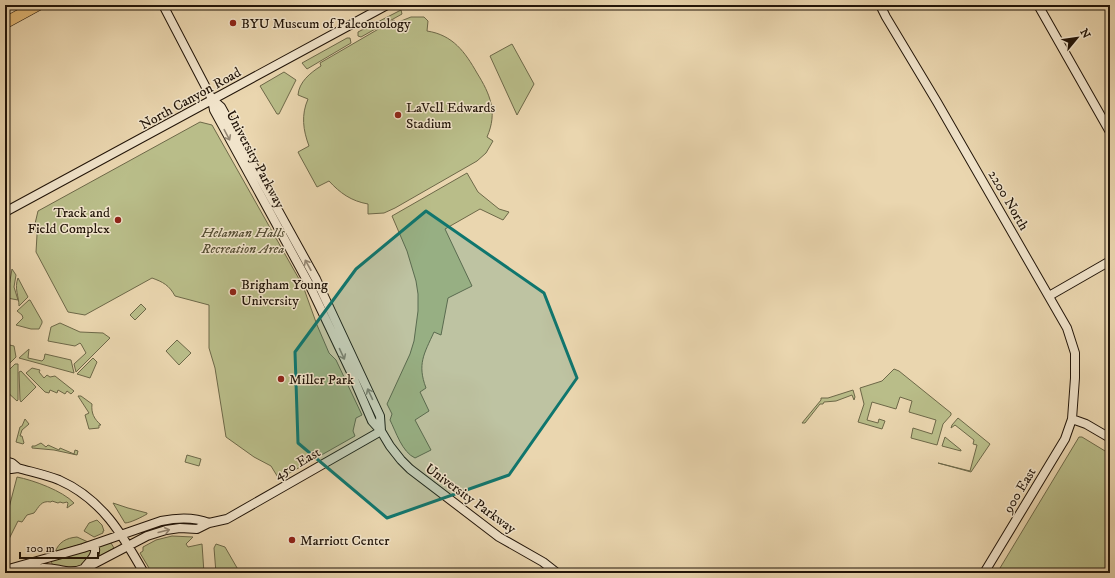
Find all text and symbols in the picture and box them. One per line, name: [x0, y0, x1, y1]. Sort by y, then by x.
place label: BYU Museum of Paleontology: [241, 15, 411, 33]
marker: BYU Museum of Paleontology: [228, 18, 238, 28]
north arrow: [1057, 18, 1097, 58]
text: N: [1077, 26, 1093, 41]
street label: North Canyon Road: [137, 64, 244, 134]
place label: LaVell Edwards Stadium: [406, 99, 495, 133]
street label: University Parkway: [222, 107, 289, 212]
marker: LaVell Edwards Stadium: [393, 110, 403, 120]
one-way arrow: [224, 129, 232, 141]
street label: 2200 North: [984, 167, 1033, 235]
place label: Track and Field Complex: [27, 204, 110, 238]
marker: Track and Field Complex: [113, 215, 123, 225]
park label: Helaman Halls Recreation Area: [200, 224, 286, 258]
one-way arrow: [304, 259, 311, 271]
place label: Brigham Young University: [241, 276, 328, 310]
marker: Brigham Young University: [228, 287, 238, 297]
one-way arrow: [339, 347, 346, 359]
place label: Miller Park: [289, 371, 354, 389]
marker: Miller Park: [276, 374, 286, 384]
one-way arrow: [366, 389, 373, 401]
street label: 450 East: [271, 443, 324, 484]
street label: University Parkway: [421, 460, 520, 538]
street label: 900 East: [999, 464, 1041, 517]
one-way arrow: [158, 526, 171, 534]
place label: Marriott Center: [300, 532, 390, 550]
scale bar: [20, 534, 98, 560]
marker: Marriott Center: [287, 535, 297, 545]
text: 100 m: [26, 541, 55, 556]

